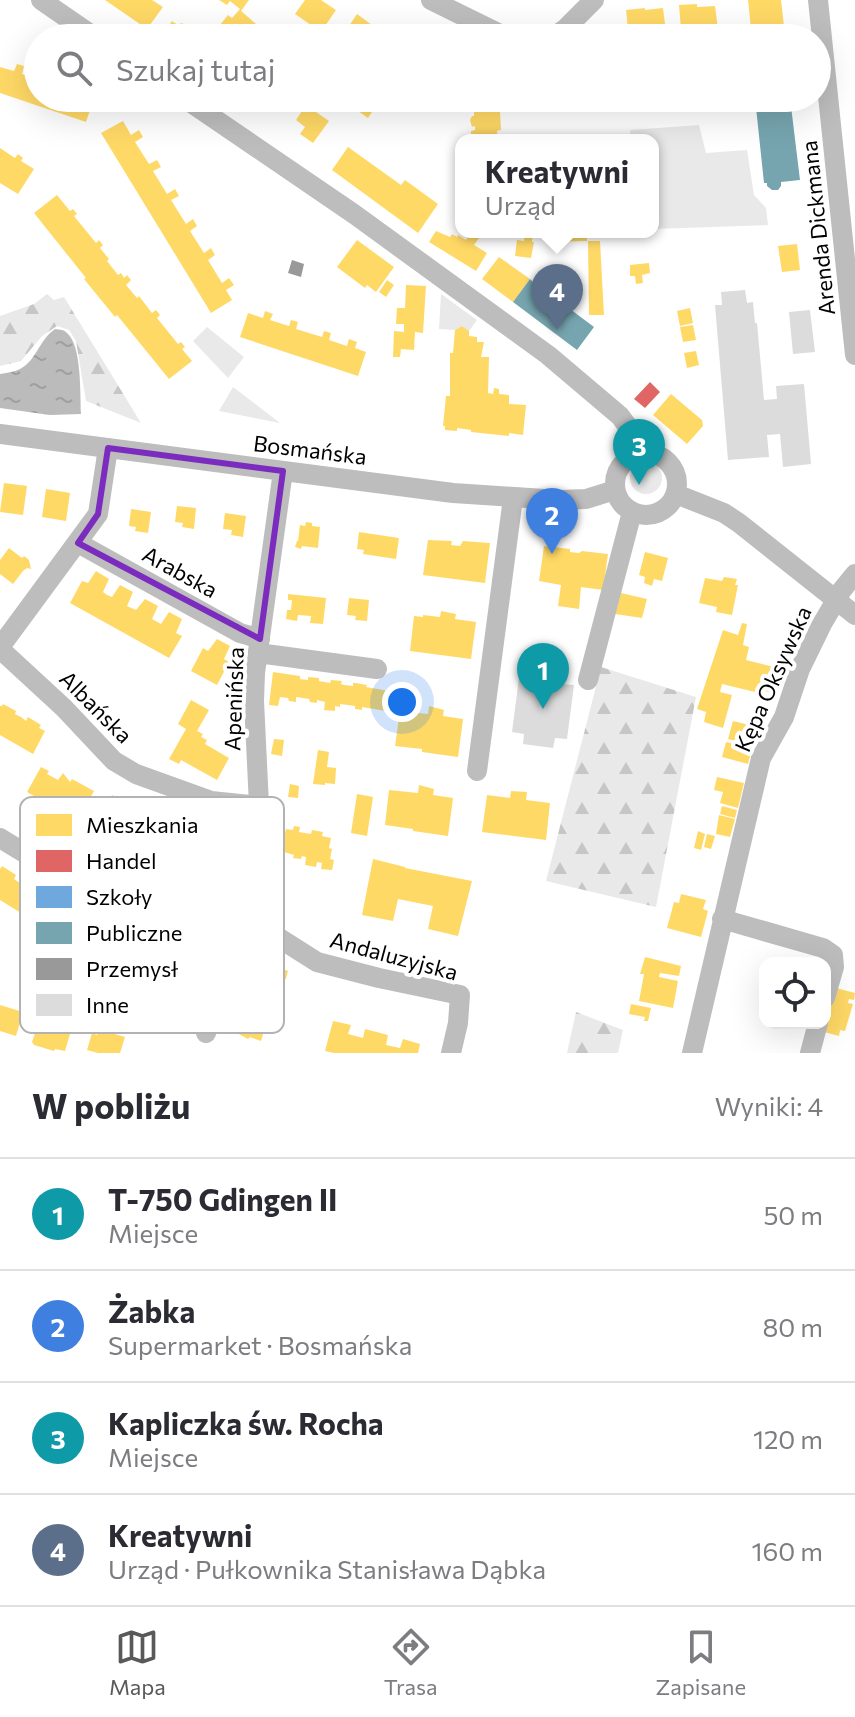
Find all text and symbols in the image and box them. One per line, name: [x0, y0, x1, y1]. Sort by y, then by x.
search box: [24, 24, 831, 112]
icon: search: [52, 46, 96, 90]
text: Szukaj tutaj: [116, 50, 275, 87]
popup: [455, 134, 659, 238]
street label: Arenda Dickmana: [795, 139, 840, 317]
text: Kreatywni: [485, 152, 629, 189]
text: Urząd: [485, 189, 556, 220]
pin: 4: [531, 264, 583, 330]
pin: 3: [613, 419, 665, 485]
street label: Bosmańska: [252, 429, 368, 470]
pin: 2: [526, 488, 578, 554]
street label: Arabska: [138, 540, 222, 603]
street label: Kępa Oksywska: [728, 602, 817, 756]
pin: 1: [517, 643, 569, 709]
street label: Apenińska: [218, 646, 249, 751]
street label: Albańska: [55, 665, 138, 748]
your location: [382, 682, 422, 722]
legend: [20, 797, 284, 1033]
text: Mieszkania: [86, 811, 198, 838]
text: Handel: [86, 847, 157, 874]
text: Szkoły: [86, 883, 152, 910]
text: Publiczne: [86, 919, 182, 946]
street label: Andaluzyjska: [327, 925, 461, 986]
text: Przemysł: [86, 955, 178, 982]
map controls: [759, 957, 831, 1029]
button: locate: [759, 957, 831, 1029]
text: Inne: [86, 991, 129, 1018]
text: W pobliżu: [32, 1084, 190, 1126]
text: Wyniki: 4: [715, 1090, 823, 1121]
text: T-750 Gdingen II: [108, 1180, 338, 1217]
text: 1: [52, 1199, 64, 1230]
text: 50 m: [763, 1199, 823, 1230]
text: Miejsce: [108, 1217, 198, 1248]
text: Żabka: [108, 1292, 195, 1329]
text: 2: [51, 1311, 65, 1342]
text: 80 m: [763, 1311, 823, 1342]
text: Supermarket · Bosmańska: [108, 1329, 412, 1360]
text: Kapliczka św. Rocha: [108, 1404, 384, 1441]
text: 3: [50, 1423, 66, 1454]
text: 120 m: [753, 1423, 823, 1454]
text: Miejsce: [108, 1441, 198, 1472]
text: Kreatywni: [108, 1516, 252, 1553]
text: 4: [50, 1535, 66, 1566]
text: 160 m: [751, 1535, 823, 1566]
text: Urząd · Pułkownika Stanisława Dąbka: [108, 1553, 546, 1584]
tab: Mapa: [109, 1625, 166, 1700]
tab: Trasa: [384, 1625, 438, 1700]
tab: Zapisane: [655, 1625, 746, 1700]

